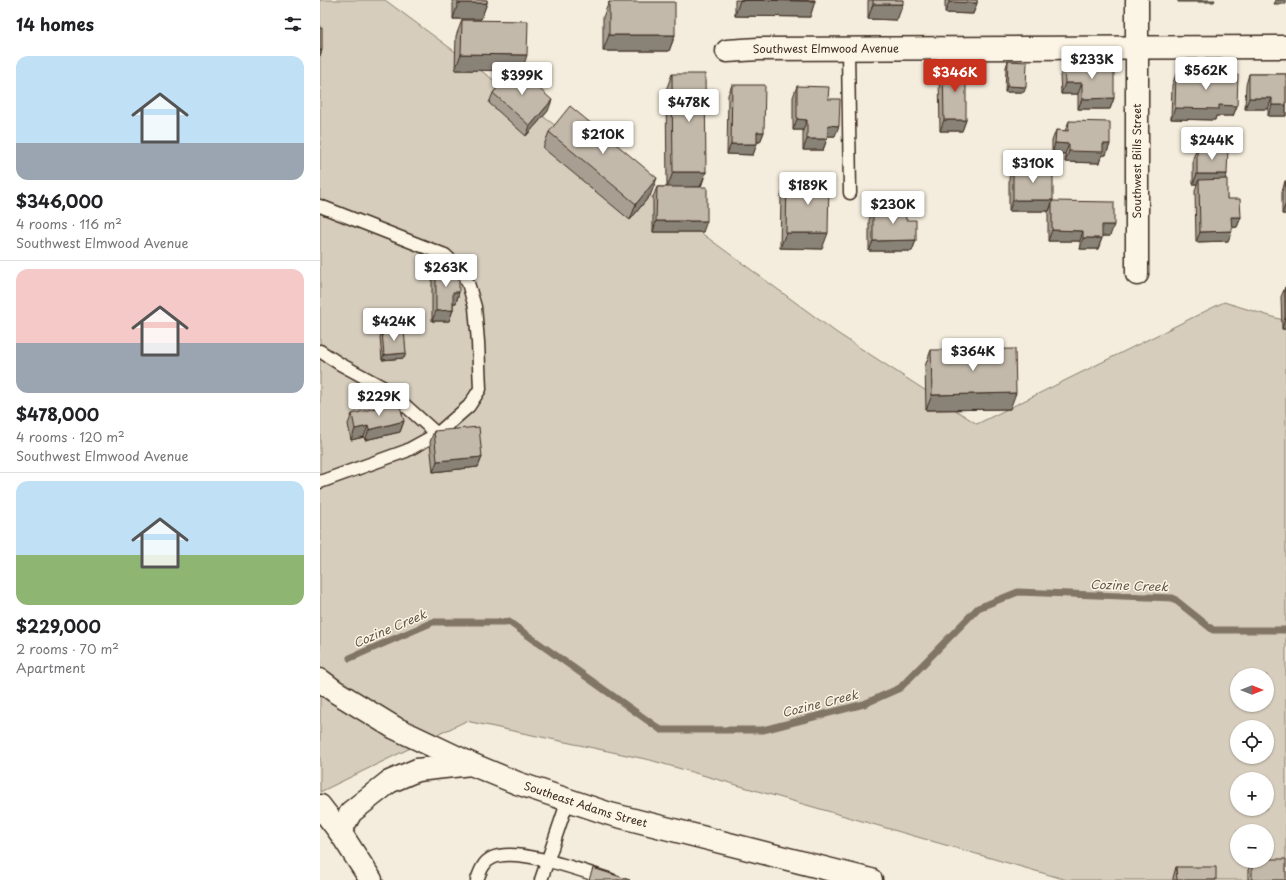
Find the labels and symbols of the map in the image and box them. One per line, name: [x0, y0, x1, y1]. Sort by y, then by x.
street label: Southwest Elmwood Avenue: [752, 39, 899, 57]
pin: $233K: [1064, 46, 1120, 80]
pin: $562K: [1178, 57, 1234, 91]
pin: $346K: [927, 59, 983, 93]
pin: $399K: [494, 62, 550, 96]
pin: $478K: [661, 89, 717, 123]
street label: Southwest Bills Street: [1128, 103, 1145, 218]
pin: $210K: [575, 121, 631, 155]
pin: $244K: [1184, 127, 1240, 161]
pin: $310K: [1005, 150, 1061, 184]
pin: $189K: [780, 172, 836, 206]
pin: $230K: [865, 191, 921, 225]
pin: $263K: [418, 254, 474, 288]
pin: $424K: [366, 308, 422, 342]
pin: $364K: [945, 338, 1001, 372]
pin: $229K: [351, 383, 407, 417]
water label: Cozine Creek: [1090, 575, 1169, 595]
water label: Cozine Creek: [350, 604, 430, 652]
north arrow: [1230, 668, 1274, 712]
water label: Cozine Creek: [780, 685, 860, 721]
street label: Southeast Adams Street: [522, 777, 650, 831]

